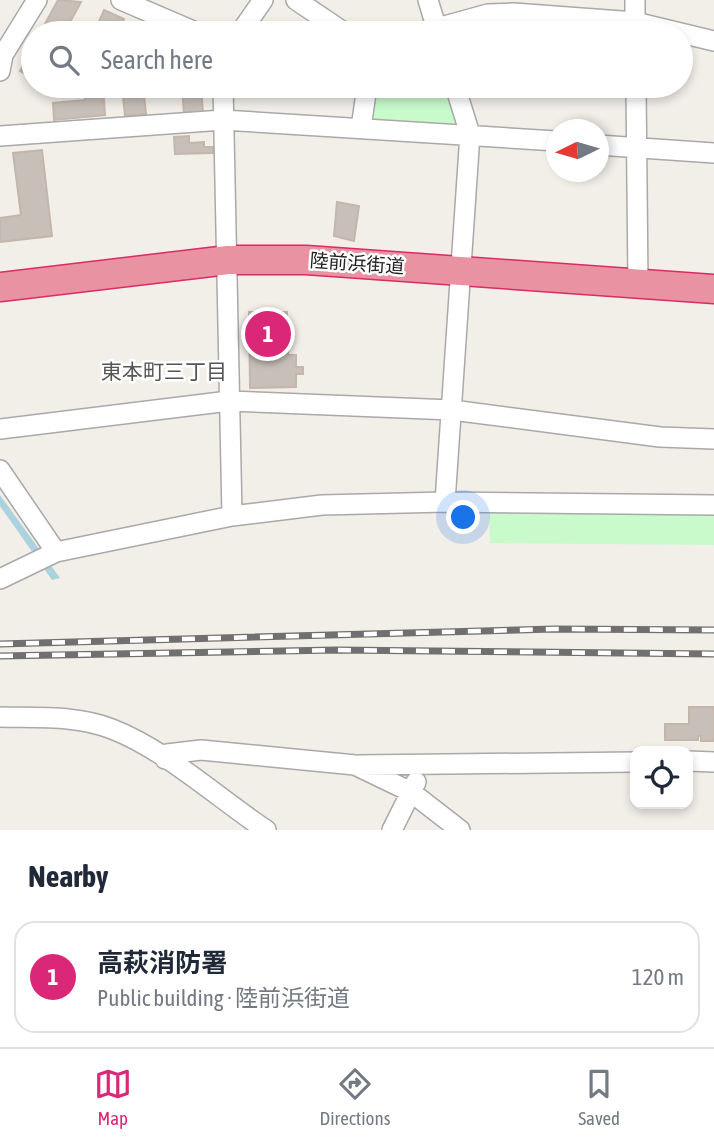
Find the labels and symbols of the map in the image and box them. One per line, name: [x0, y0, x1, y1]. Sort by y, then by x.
north arrow: [546, 119, 609, 182]
street label: 陸前浜街道: [309, 249, 405, 277]
pin: 1: [245, 308, 291, 360]
district label: 東本町三丁目: [101, 359, 227, 383]
your location: [446, 500, 480, 534]

